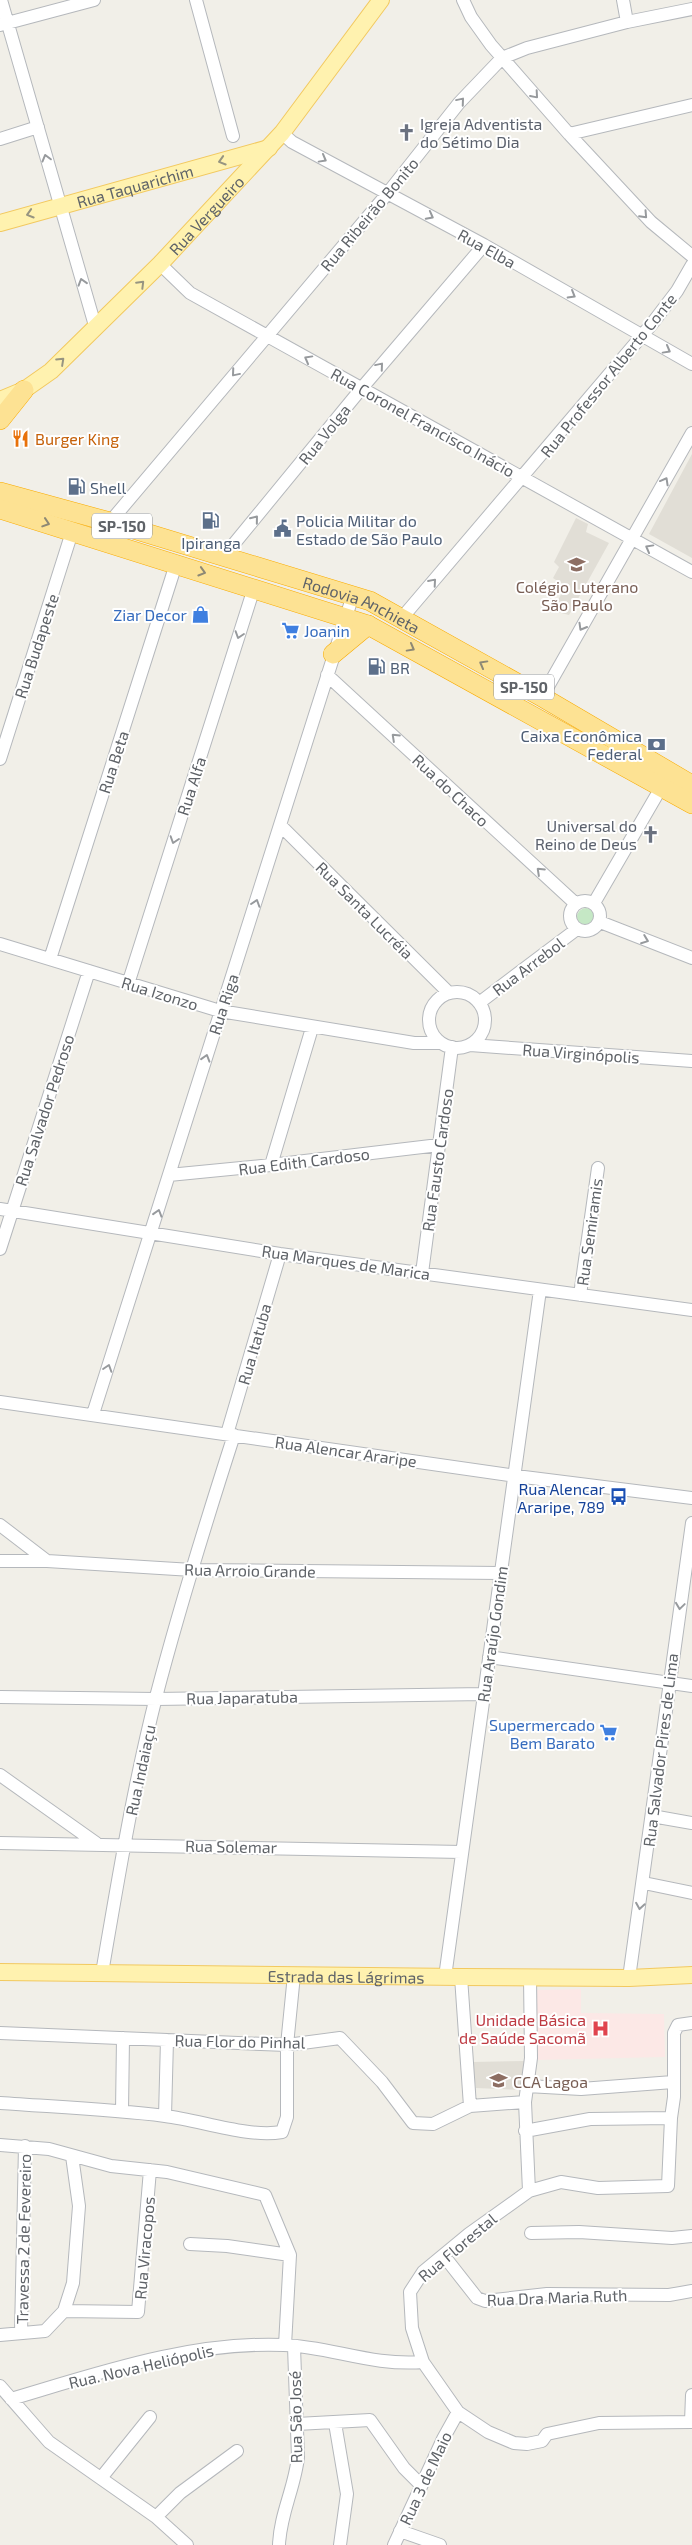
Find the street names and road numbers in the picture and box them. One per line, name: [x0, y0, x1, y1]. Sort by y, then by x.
street label: Rua Ribeirão Bonito: [316, 153, 422, 275]
street label: Rua Taquarichim: [74, 160, 195, 211]
street label: Rua Vergueiro: [164, 171, 247, 258]
street label: Rua Elba: [455, 224, 519, 272]
street label: Rua Professor Alberto Conte: [536, 289, 680, 461]
street label: Rua Coronel Francisco Inácio: [328, 364, 518, 480]
street label: Rua Volga: [294, 400, 354, 468]
road number: SP-150: [92, 514, 152, 538]
street label: Rodovia Anchieta: [301, 572, 423, 637]
street label: Rua Budapeste: [10, 591, 62, 701]
road number: SP-150: [494, 674, 554, 700]
street label: Rua Beta: [94, 728, 132, 796]
street label: Rua do Chaco: [409, 750, 493, 830]
street label: Rua Alfa: [173, 754, 209, 818]
street label: Rua Santa Lucréia: [312, 857, 418, 963]
street label: Rua Arrebol: [488, 933, 568, 999]
street label: Rua Riga: [204, 971, 242, 1037]
street label: Rua Izonzo: [119, 972, 201, 1014]
street label: Rua Salvador Pedroso: [11, 1032, 77, 1188]
street label: Rua Virginópolis: [522, 1039, 640, 1067]
street label: Rua Fausto Cardoso: [418, 1087, 456, 1233]
street label: Rua Edith Cardoso: [237, 1144, 371, 1178]
street label: Rua Semiramis: [572, 1177, 606, 1287]
street label: Rua Marques de Marica: [260, 1241, 432, 1283]
street label: Rua Itatuba: [233, 1301, 275, 1387]
street label: Rua Alencar Araripe: [274, 1432, 418, 1470]
street label: Rua Arroio Grande: [184, 1559, 316, 1581]
street label: Rua Araújo Gondim: [473, 1565, 512, 1704]
street label: Rua Salvador Pires de Lima: [639, 1652, 681, 1848]
street label: Rua Japaratuba: [186, 1687, 298, 1707]
street label: Rua Indaiaçu: [121, 1723, 160, 1817]
street label: Rua Solemar: [185, 1836, 278, 1856]
street label: Estrada das Lágrimas: [267, 1965, 425, 1986]
street label: Rua Flor do Pinhal: [174, 2030, 306, 2052]
street label: Travessa 2 de Fevereiro: [12, 2154, 34, 2324]
street label: Rua Viracopos: [130, 2196, 158, 2300]
street label: Rua Florestal: [414, 2209, 500, 2285]
street label: Rua Dra Maria Ruth: [486, 2285, 628, 2309]
street label: Rua. Nova Heliópolis: [67, 2340, 215, 2392]
street label: Rua São José: [285, 2370, 305, 2464]
street label: Rua 3 de Maio: [395, 2428, 455, 2528]

